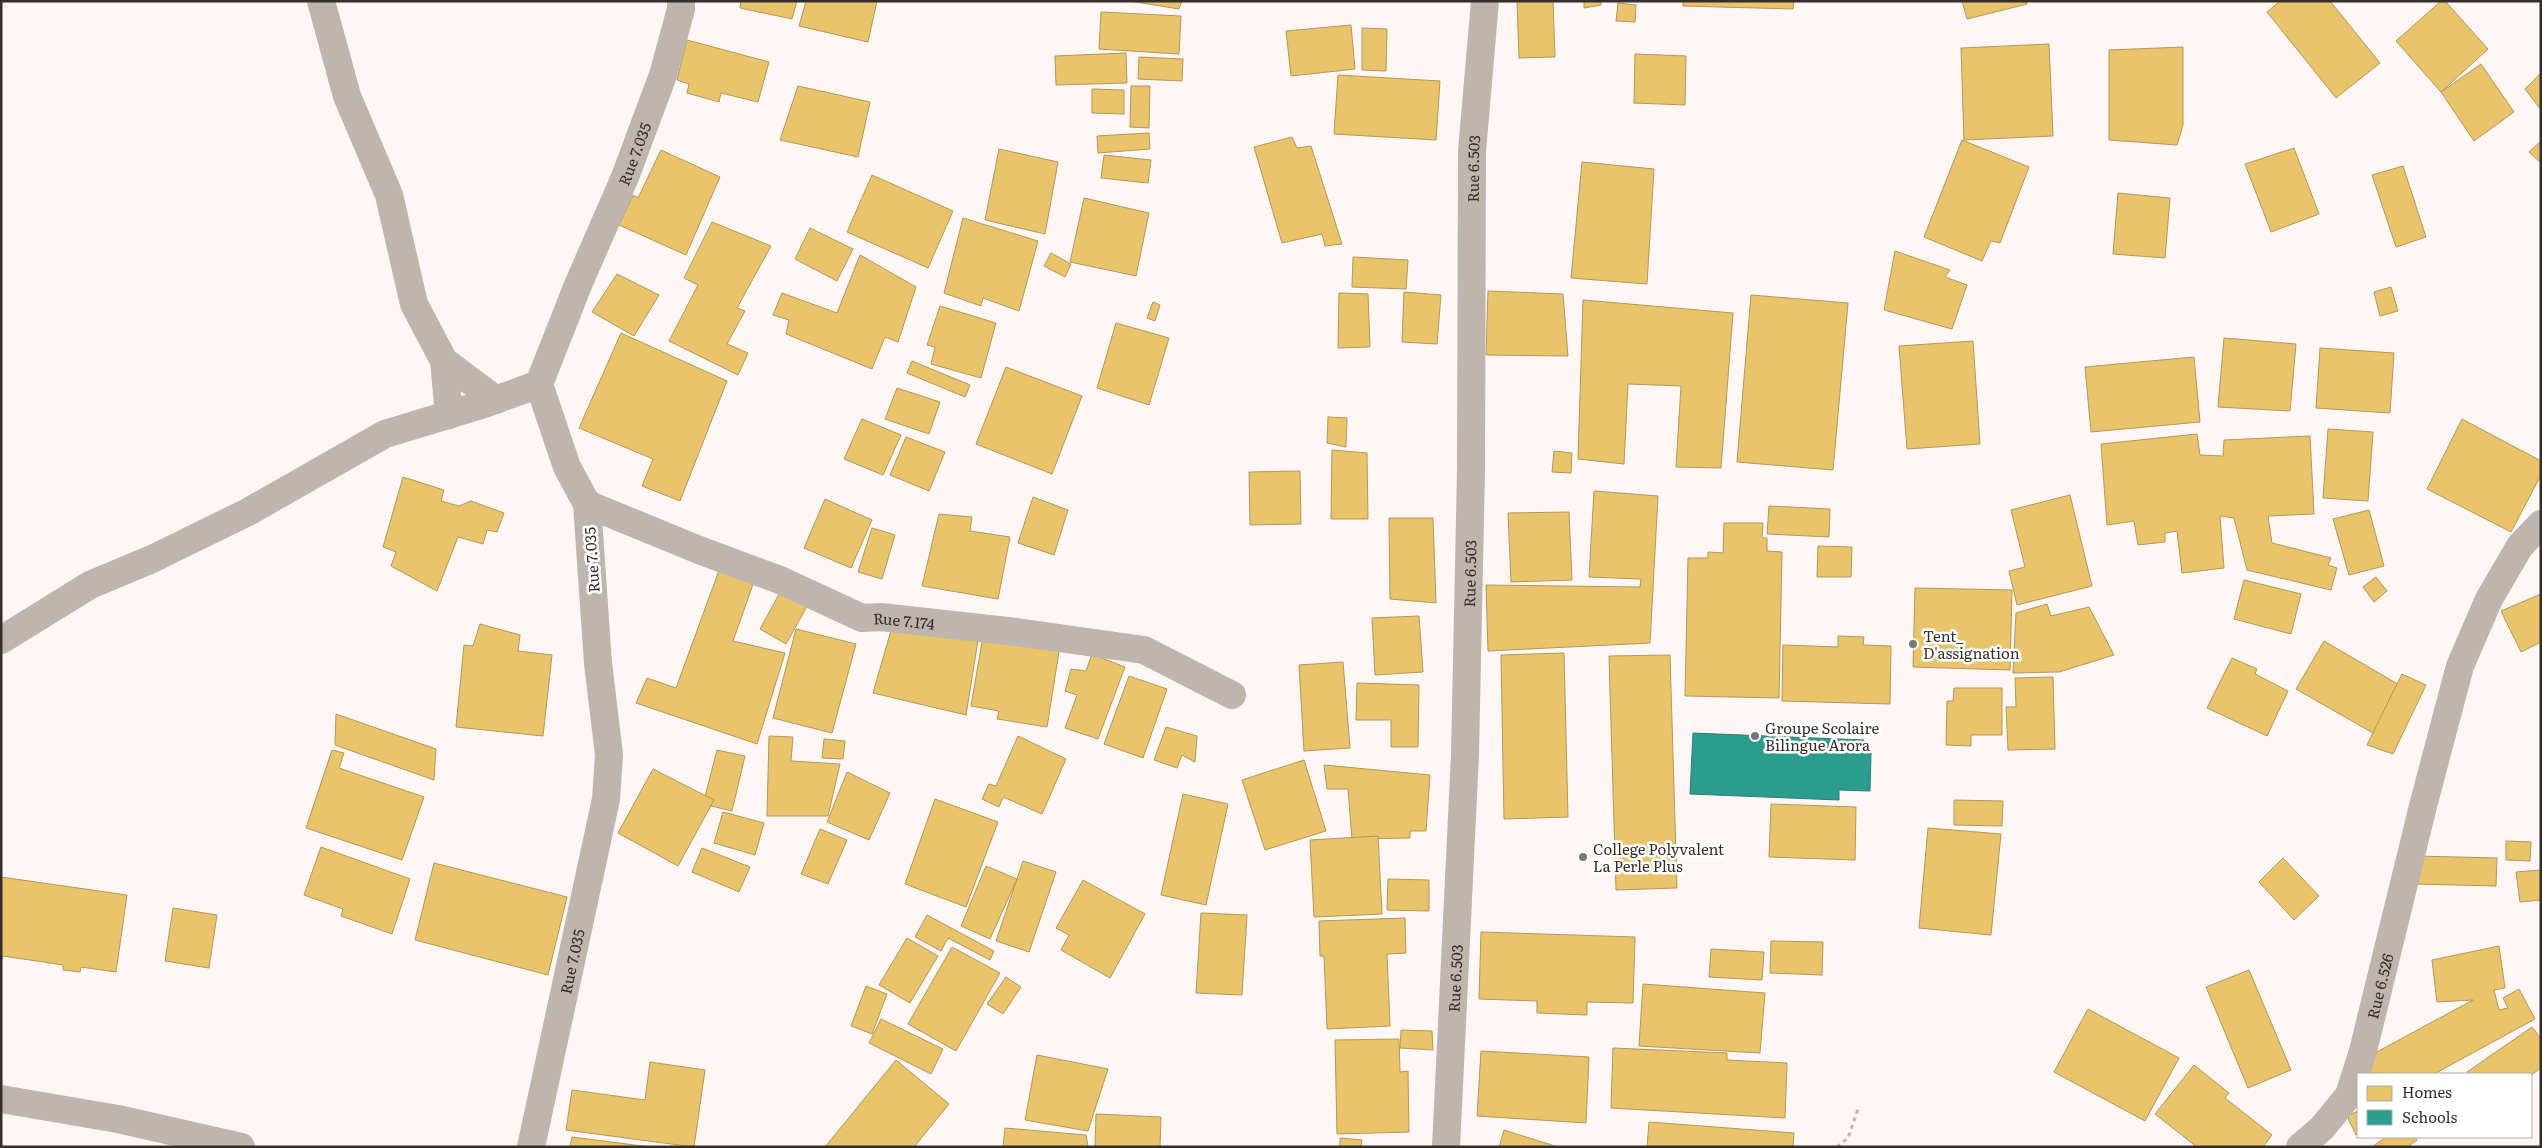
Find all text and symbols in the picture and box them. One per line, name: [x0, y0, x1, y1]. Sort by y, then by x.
street label: Rue 7.035: [611, 118, 656, 189]
street label: Rue 6.503: [1460, 134, 1485, 202]
street label: Rue 7.035: [577, 526, 605, 594]
street label: Rue 6.503: [1457, 539, 1481, 608]
street label: Rue 7.174: [872, 605, 936, 634]
place label: Tent_ D'assignation: [1923, 624, 2020, 664]
marker: Tent_ D'assignation: [1907, 638, 1919, 650]
place label: Groupe Scolaire Bilingue Arora: [1765, 716, 1879, 756]
marker: Groupe Scolaire Bilingue Arora: [1749, 730, 1761, 742]
place label: College Polyvalent La Perle Plus: [1593, 837, 1724, 877]
marker: College Polyvalent La Perle Plus: [1577, 851, 1589, 863]
street label: Rue 7.035: [553, 926, 589, 996]
street label: Rue 6.503: [1441, 944, 1467, 1013]
street label: Rue 6.526: [2360, 951, 2398, 1021]
legend: [2357, 1073, 2532, 1138]
text: Homes: [2402, 1080, 2452, 1103]
text: Schools: [2402, 1105, 2458, 1128]

